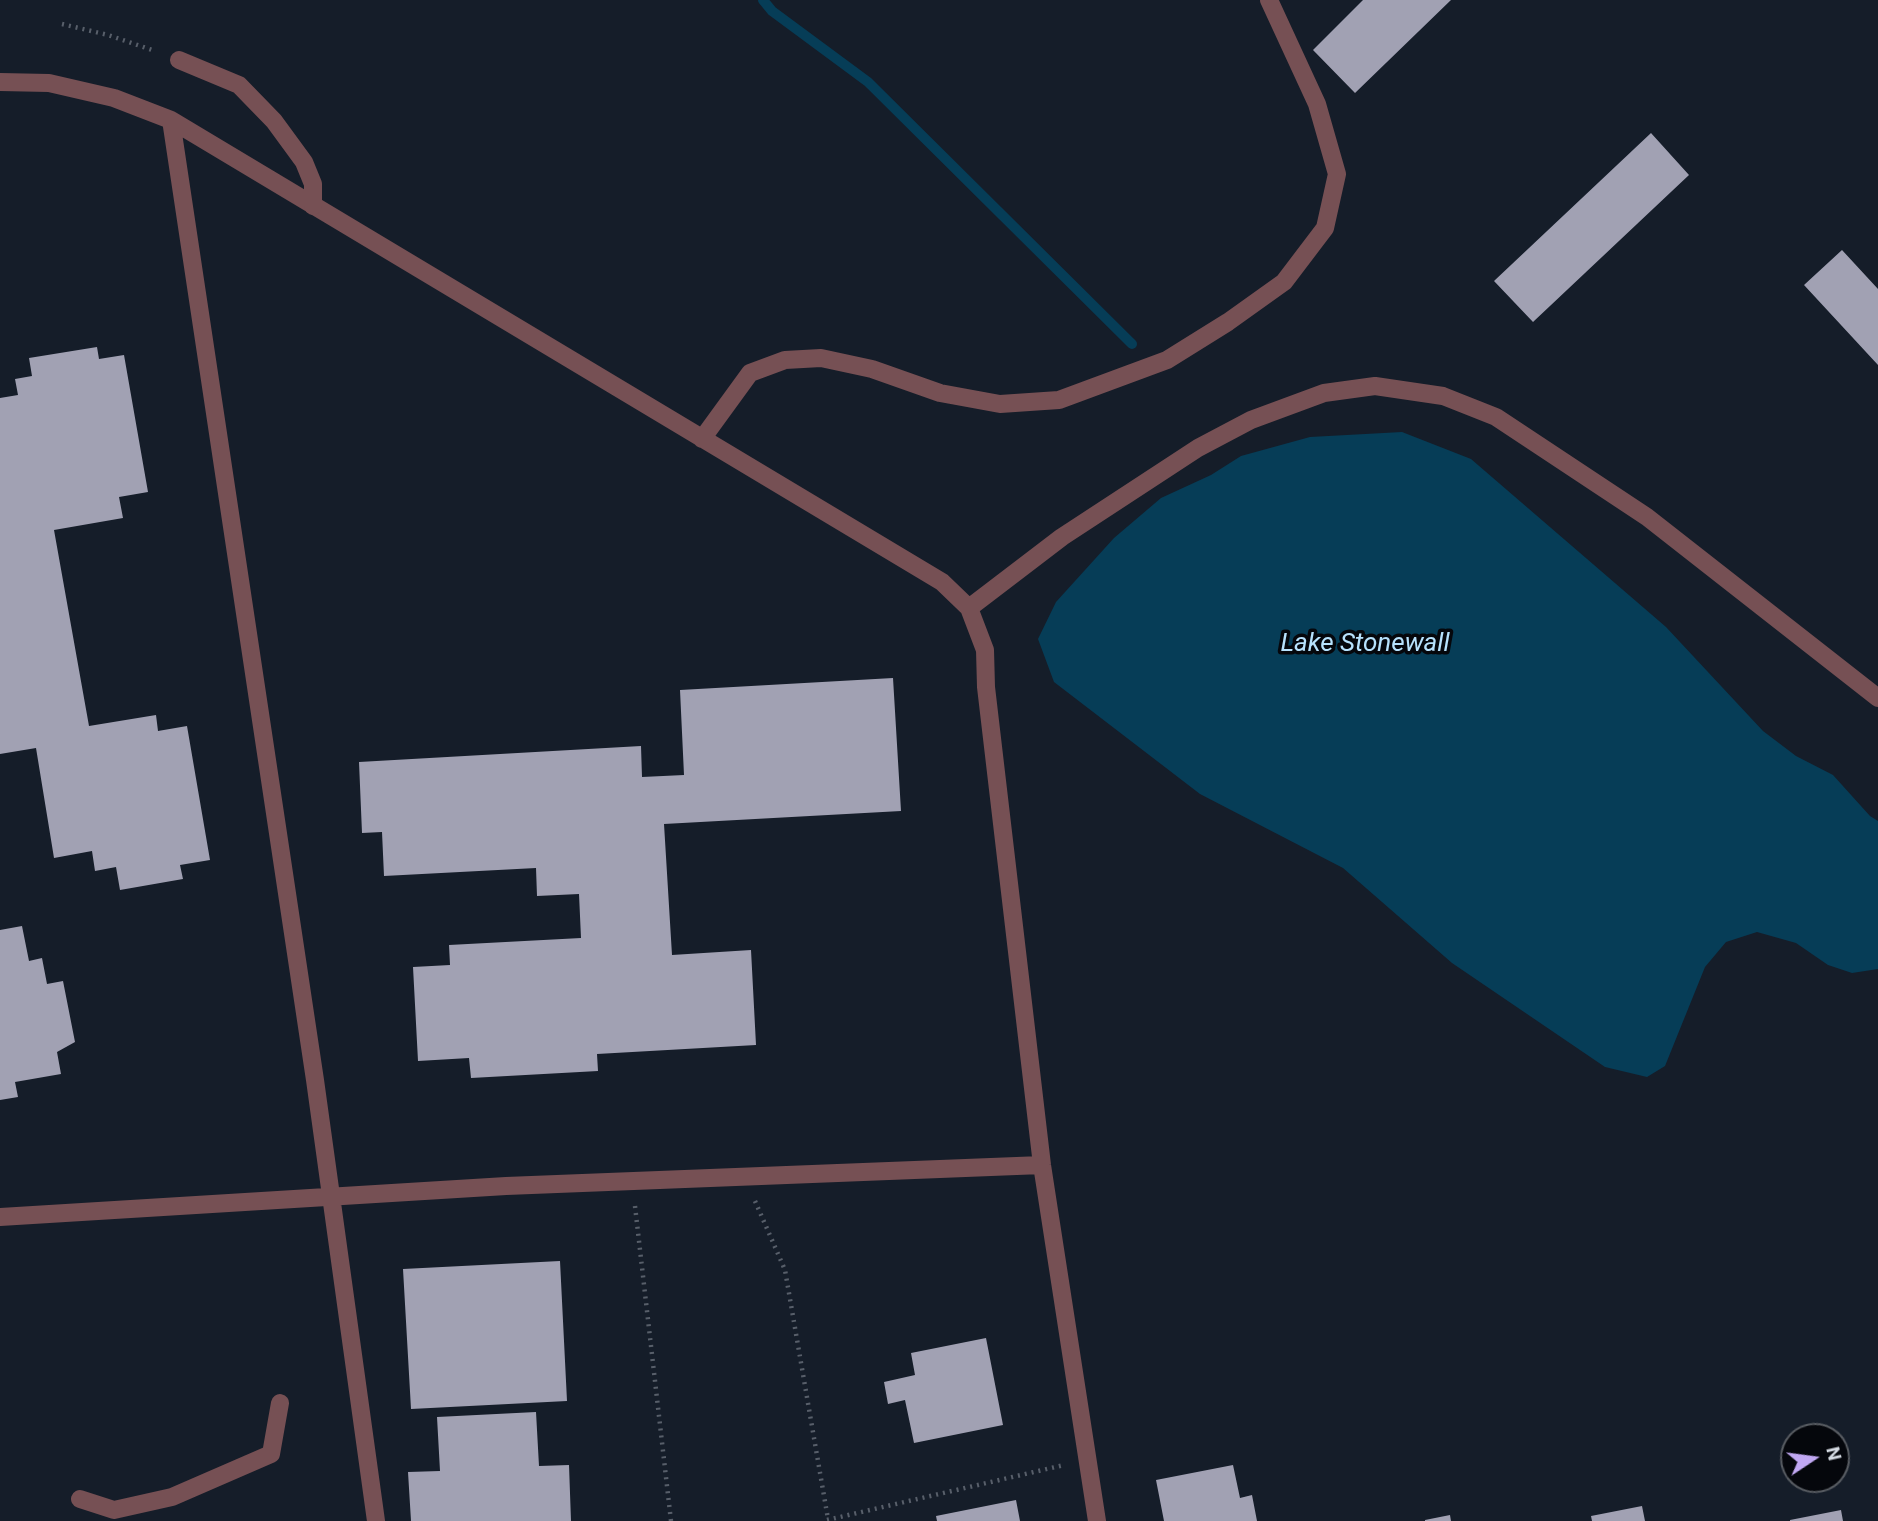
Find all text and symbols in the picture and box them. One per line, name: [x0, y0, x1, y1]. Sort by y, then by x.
water label: Lake Stonewall: [1280, 628, 1450, 660]
north arrow: [1780, 1423, 1850, 1493]
text: N: [1821, 1444, 1847, 1463]

